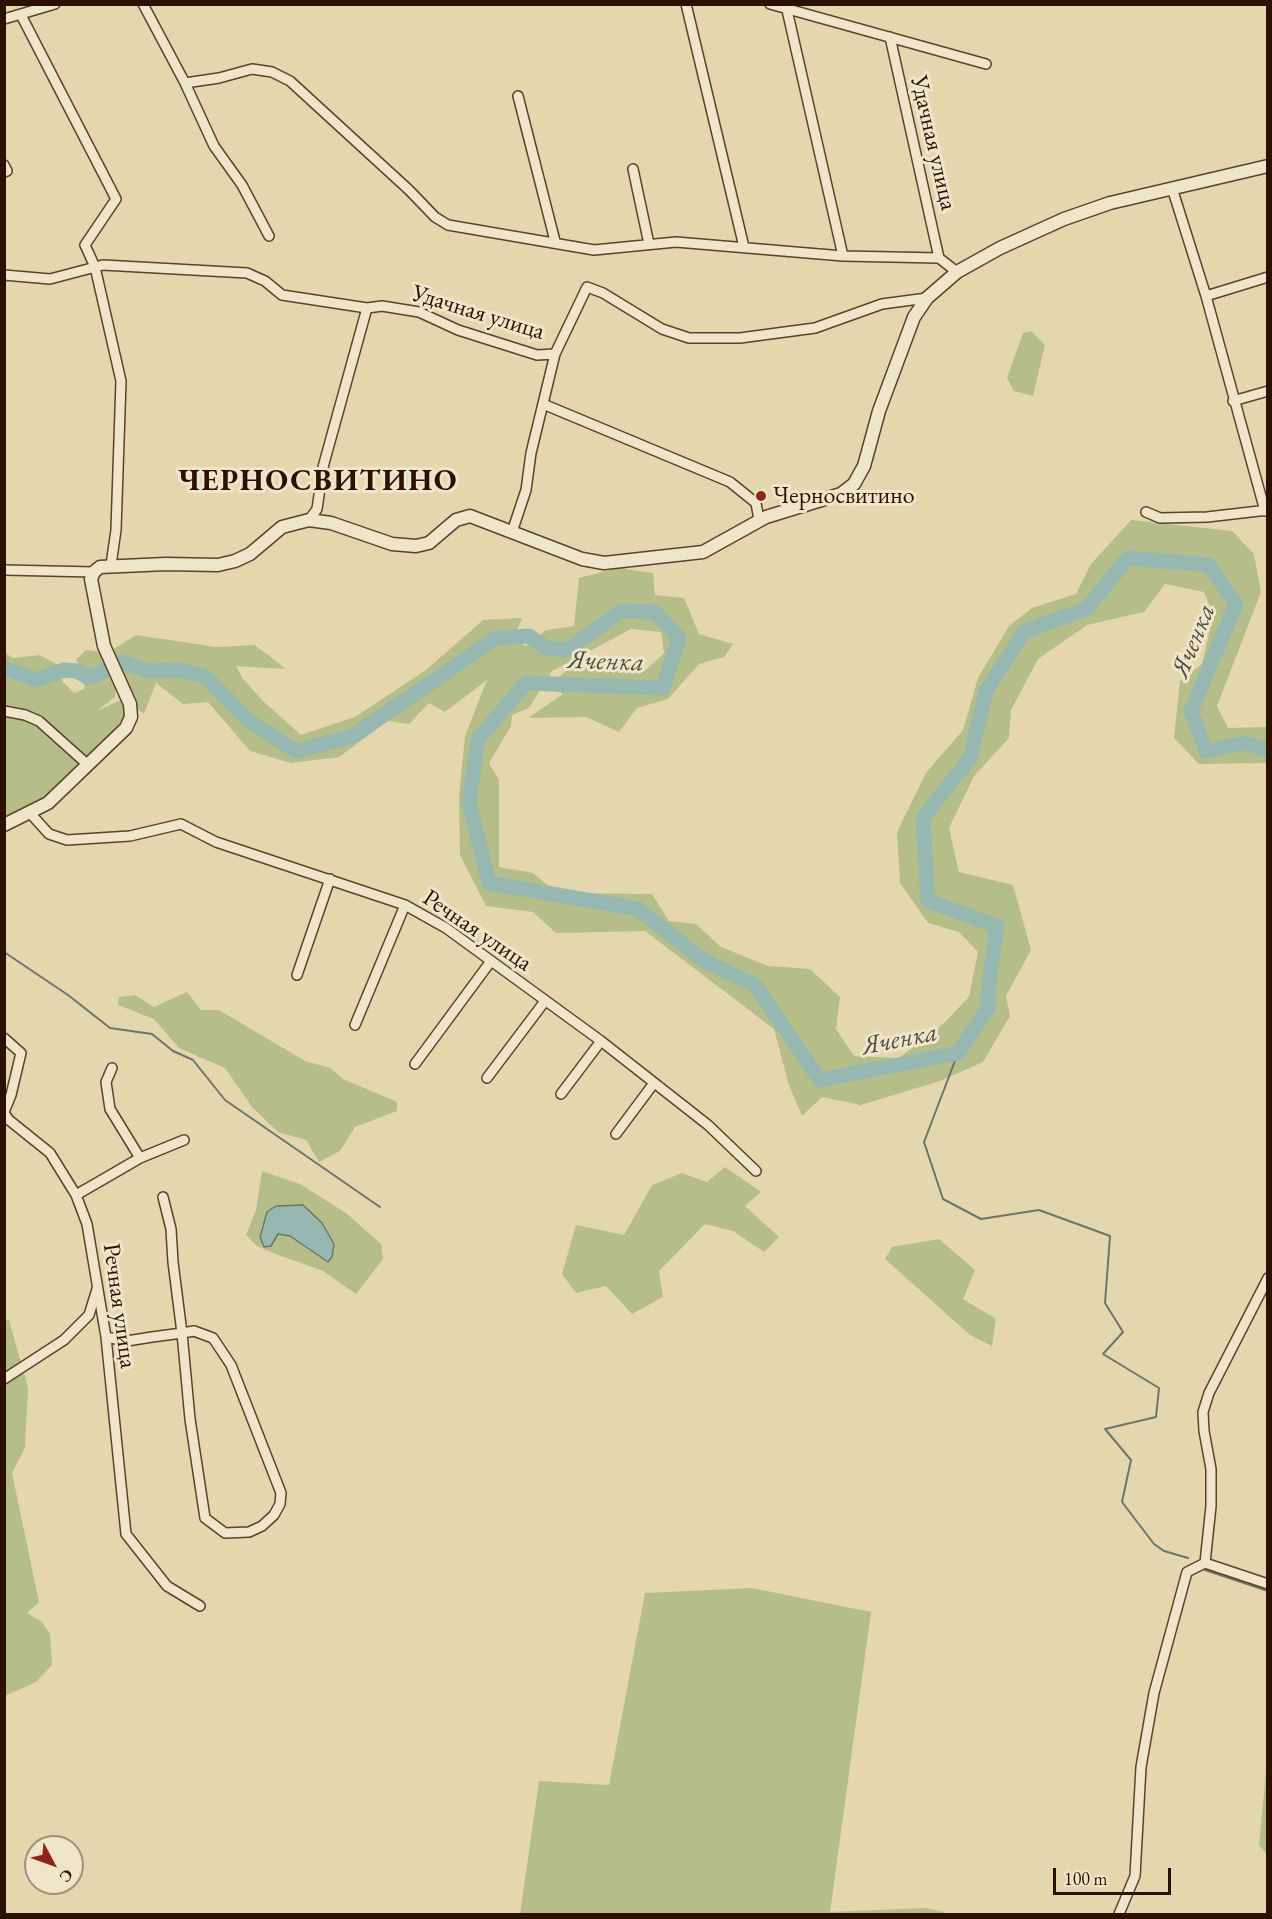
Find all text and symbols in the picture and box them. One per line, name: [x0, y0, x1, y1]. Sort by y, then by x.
street label: Удачная улица: [904, 73, 962, 213]
street label: Удачная улица: [408, 279, 548, 347]
district label: ЧЕРНОСВИТИНО: [178, 464, 458, 500]
place label: Черносвитино: [773, 482, 915, 510]
marker: Черносвитино: [754, 489, 768, 503]
water label: Яченка: [1165, 600, 1223, 682]
water label: Яченка: [568, 645, 644, 679]
street label: Речная улица: [417, 884, 537, 978]
water label: Яченка: [860, 1017, 940, 1063]
street label: Речная улица: [96, 1242, 142, 1370]
north arrow: [24, 1835, 84, 1895]
scale bar: [1056, 1856, 1174, 1894]
text: С: [55, 1865, 78, 1887]
text: 100 m: [1064, 1867, 1108, 1890]

